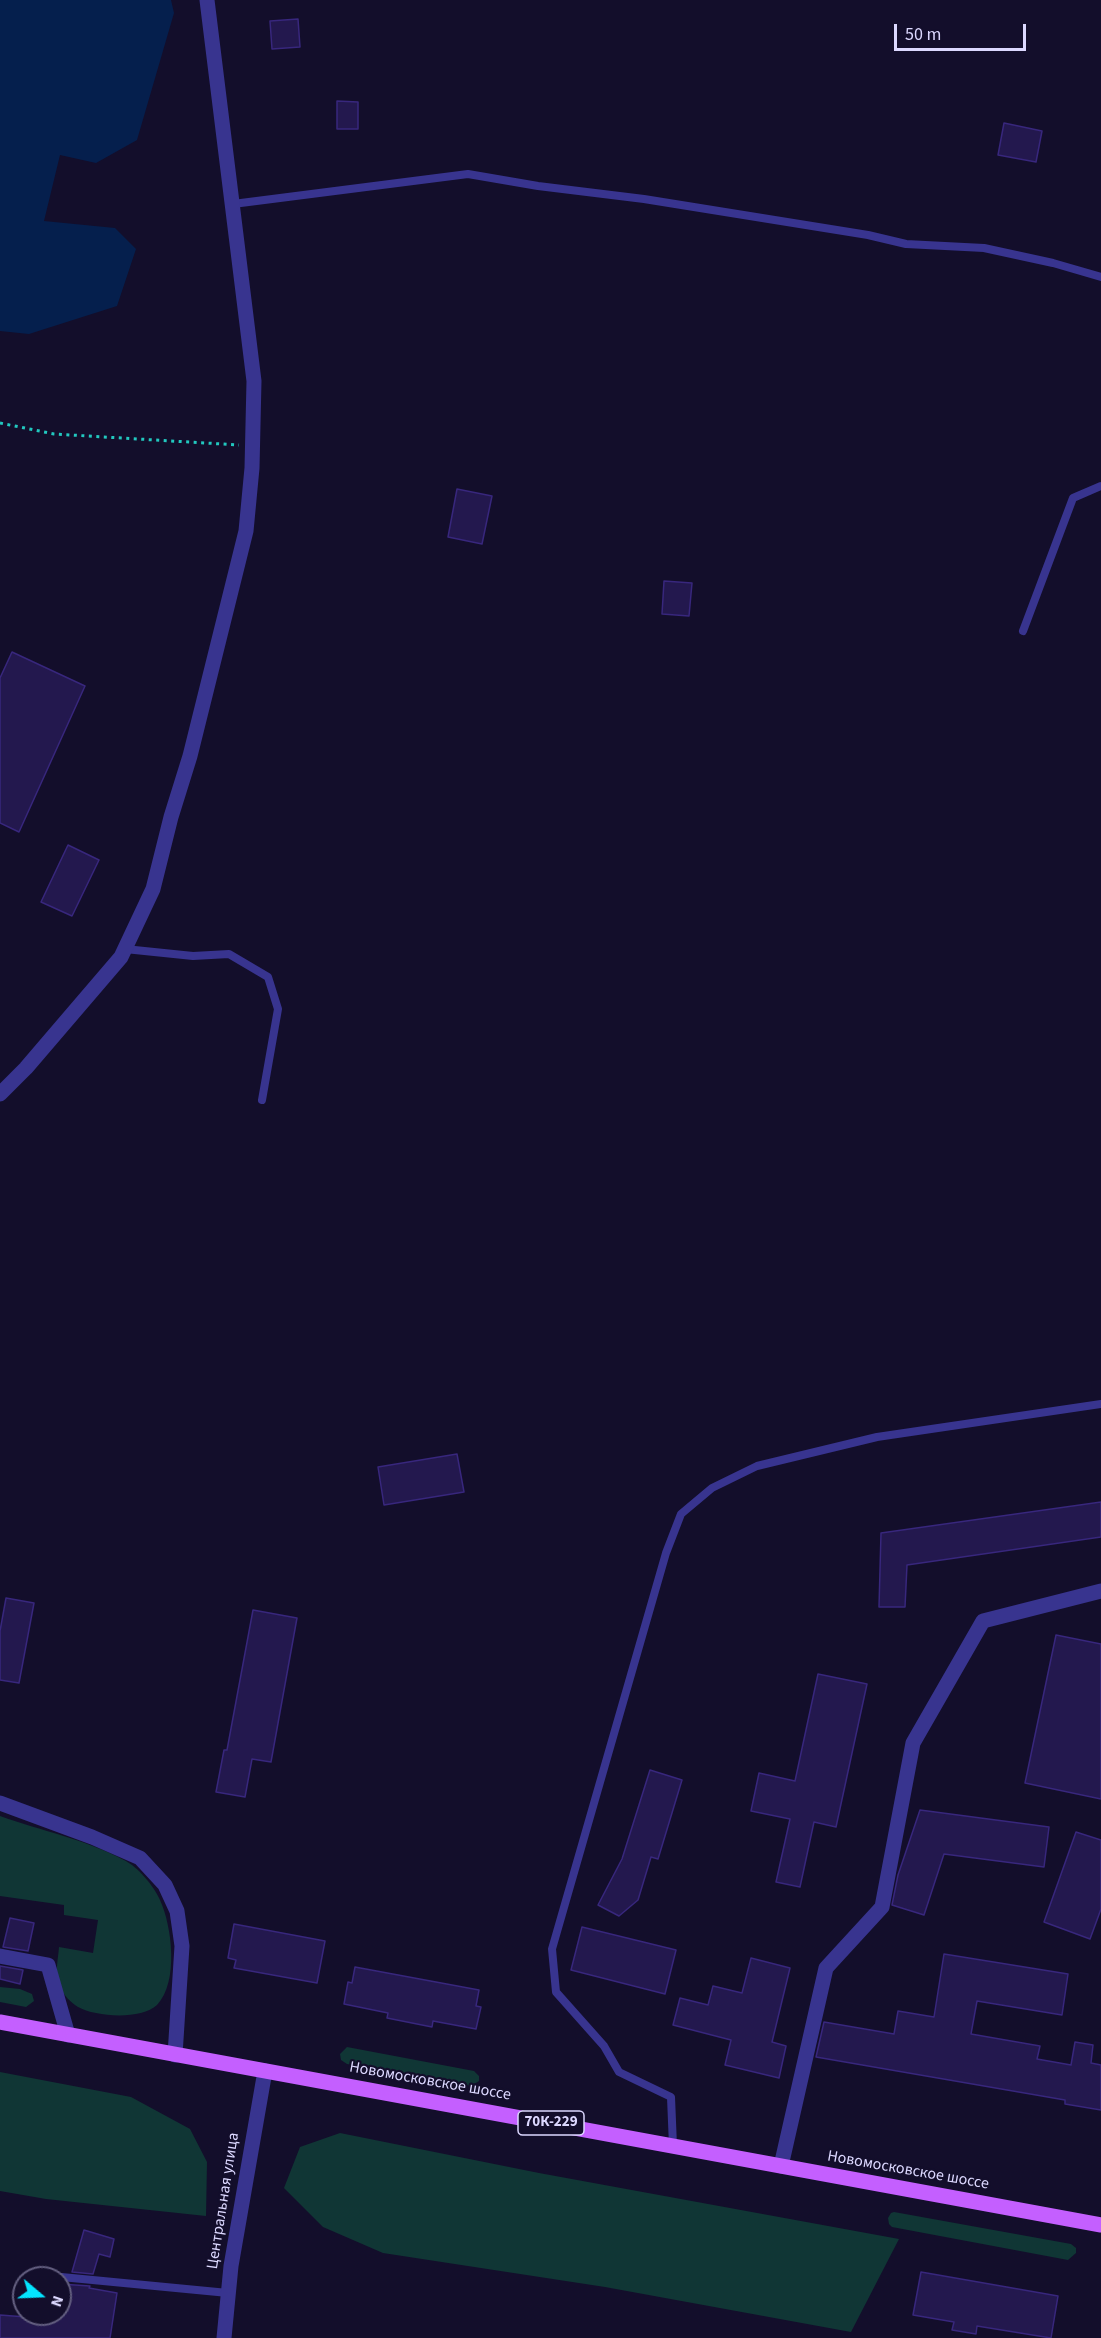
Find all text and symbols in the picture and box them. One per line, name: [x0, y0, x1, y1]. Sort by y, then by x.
scale bar: [897, 12, 1029, 50]
text: 50 m: [905, 22, 941, 47]
street label: Новомосковское шоссе: [348, 2058, 512, 2106]
road number: 70К-229: [518, 2111, 584, 2135]
street label: Центральная улица: [204, 2131, 244, 2271]
street label: Новомосковское шоссе: [826, 2147, 990, 2195]
north arrow: [12, 2266, 72, 2326]
text: N: [45, 2293, 69, 2310]

